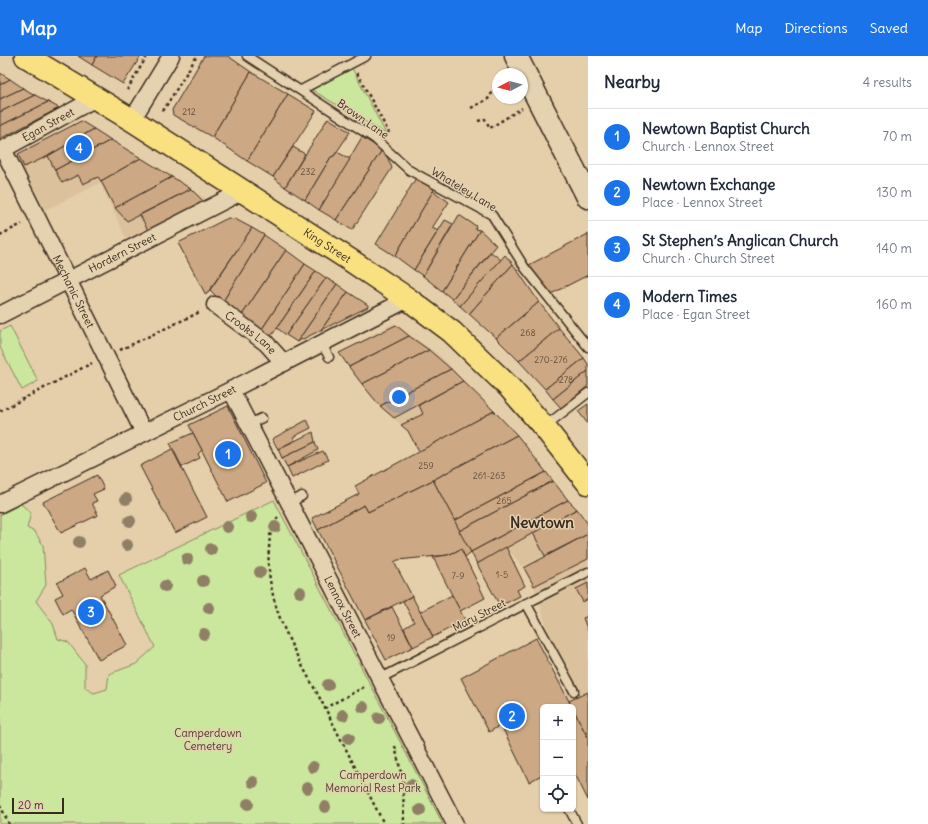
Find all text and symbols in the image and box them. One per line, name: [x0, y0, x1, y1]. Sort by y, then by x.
text: Map: [20, 16, 57, 40]
text: Map: [735, 19, 762, 37]
text: Directions: [784, 19, 848, 37]
text: Saved: [870, 19, 908, 37]
north arrow: [492, 68, 528, 104]
text: Nearby: [604, 71, 660, 93]
text: 4 results: [863, 74, 912, 91]
street label: Brown Lane: [334, 96, 392, 142]
street label: Egan Street: [20, 104, 77, 144]
house number: 212: [182, 106, 196, 117]
text: Newtown Baptist Church: [642, 119, 810, 138]
text: 1: [614, 128, 620, 145]
text: 70 m: [883, 128, 912, 145]
pin: 4: [66, 133, 92, 163]
text: Church · Lennox Street: [642, 138, 774, 155]
street label: Whateley Lane: [429, 164, 499, 214]
house number: 232: [301, 166, 316, 177]
text: Newtown Exchange: [642, 175, 775, 194]
text: 2: [613, 184, 621, 201]
text: 130 m: [876, 184, 912, 201]
text: Place · Lennox Street: [642, 194, 763, 211]
street label: King Street: [301, 225, 354, 266]
street label: Hordern Street: [86, 230, 158, 276]
text: St Stephen’s Anglican Church: [642, 231, 838, 250]
text: 3: [613, 240, 621, 257]
text: 140 m: [876, 240, 912, 257]
text: Church · Church Street: [642, 250, 775, 267]
street label: Mechanic Street: [50, 253, 98, 330]
text: Modern Times: [642, 287, 737, 306]
text: 4: [613, 296, 621, 313]
text: 160 m: [876, 296, 912, 313]
text: Place · Egan Street: [642, 306, 750, 323]
street label: Crooks Lane: [222, 308, 279, 357]
house number: 268: [520, 327, 536, 338]
house number: 270-276: [534, 354, 568, 365]
house number: 278: [559, 374, 573, 385]
street label: Church Street: [171, 382, 239, 425]
your location: [389, 387, 409, 407]
pin: 1: [215, 439, 241, 469]
house number: 259: [418, 460, 434, 471]
house number: 261-263: [473, 470, 505, 481]
house number: 265: [496, 495, 512, 506]
district label: Newtown: [510, 513, 574, 532]
house number: 1-5: [496, 569, 508, 580]
house number: 7-9: [452, 570, 464, 581]
street label: Lennox Street: [321, 573, 365, 640]
street label: Mary Street: [450, 596, 508, 634]
pin: 3: [78, 597, 104, 627]
house number: 19: [387, 632, 395, 643]
pin: 2: [499, 701, 525, 731]
map controls: [540, 704, 576, 812]
button: +: [540, 704, 576, 740]
park label: Camperdown Cemetery: [174, 726, 242, 753]
button: −: [540, 740, 576, 776]
park label: Camperdown Memorial Rest Park: [325, 768, 421, 795]
button: locate: [540, 776, 576, 812]
scale bar: [12, 796, 64, 815]
text: 20 m: [18, 798, 44, 812]

